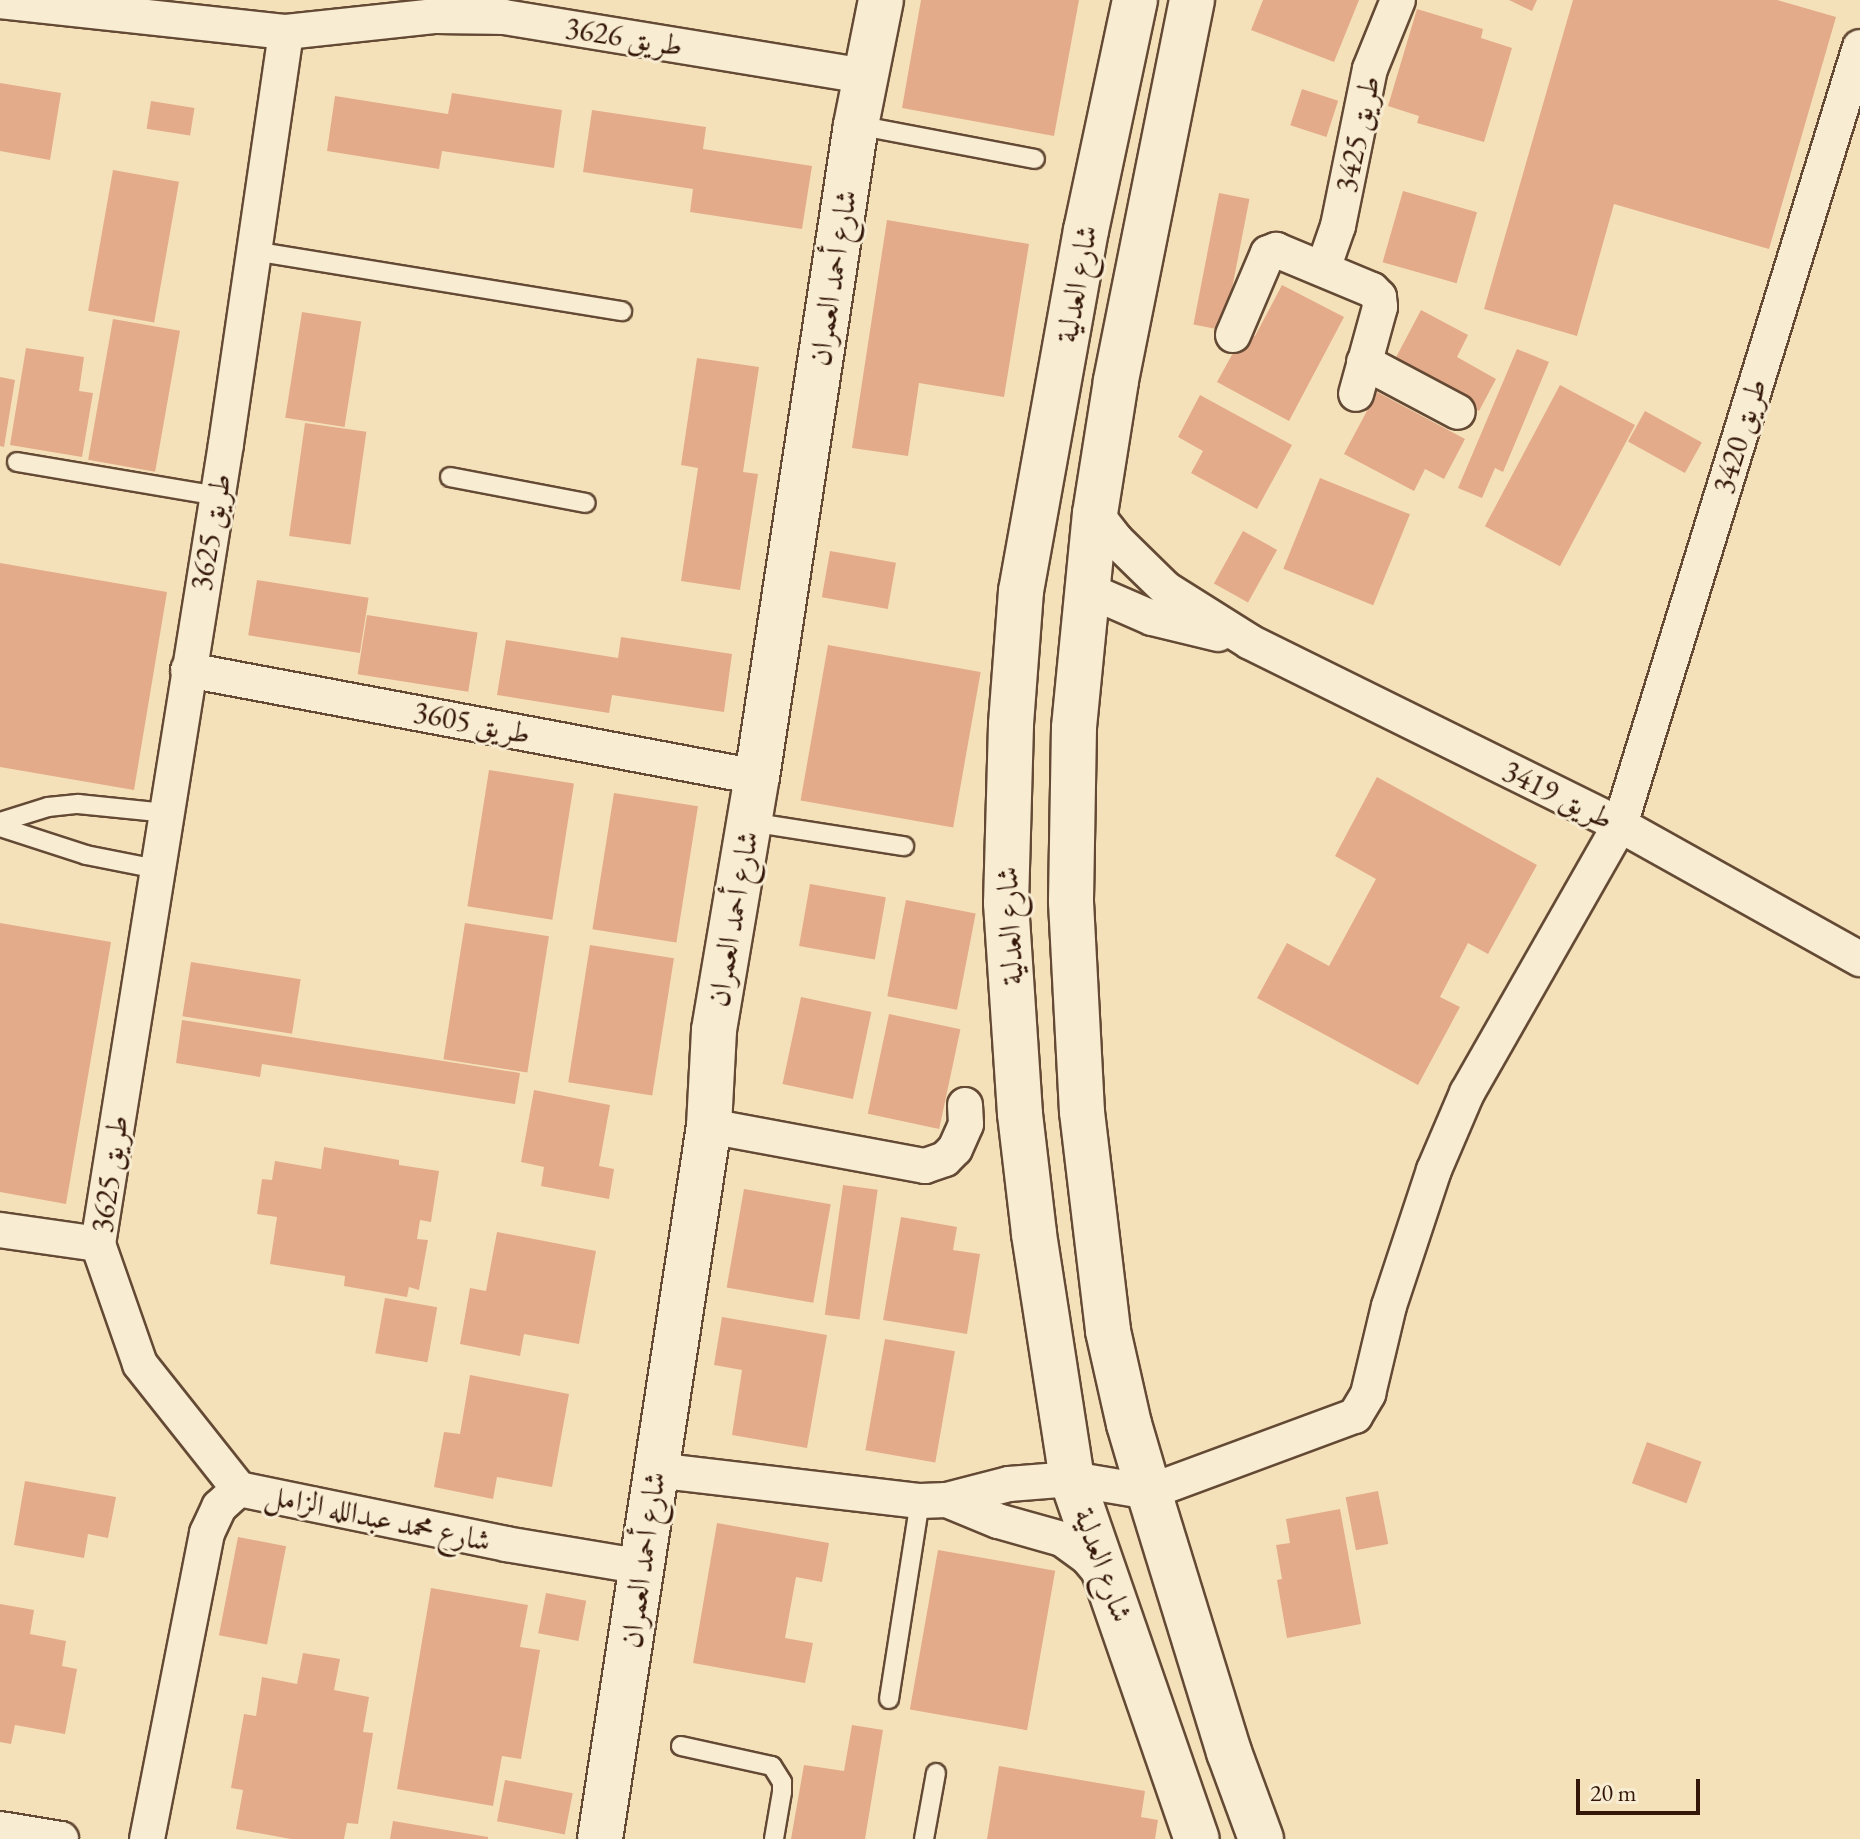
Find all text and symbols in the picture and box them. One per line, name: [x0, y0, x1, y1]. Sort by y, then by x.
street label: طريق 3626: [563, 10, 685, 64]
street label: طريق 3425: [1328, 72, 1388, 196]
street label: شارع أحمد العمران: [801, 187, 865, 369]
street label: شارع العدلية: [1049, 222, 1105, 346]
street label: طريق 3420: [1705, 374, 1775, 498]
street label: طريق 3625: [183, 471, 239, 593]
street label: طريق 3605: [410, 694, 534, 752]
street label: طريق 3419: [1497, 753, 1619, 837]
street label: شارع أحمد العمران: [700, 828, 766, 1010]
street label: شارع العدلية: [989, 866, 1031, 986]
street label: طريق 3625: [84, 1113, 136, 1235]
street label: شارع أحمد العمران: [613, 1469, 673, 1651]
street label: شارع محمد عبدالله الزامل: [262, 1477, 494, 1559]
street label: شارع العدلية: [1066, 1503, 1140, 1627]
scale bar: [1580, 1763, 1704, 1813]
text: 20 m: [1590, 1777, 1637, 1808]

